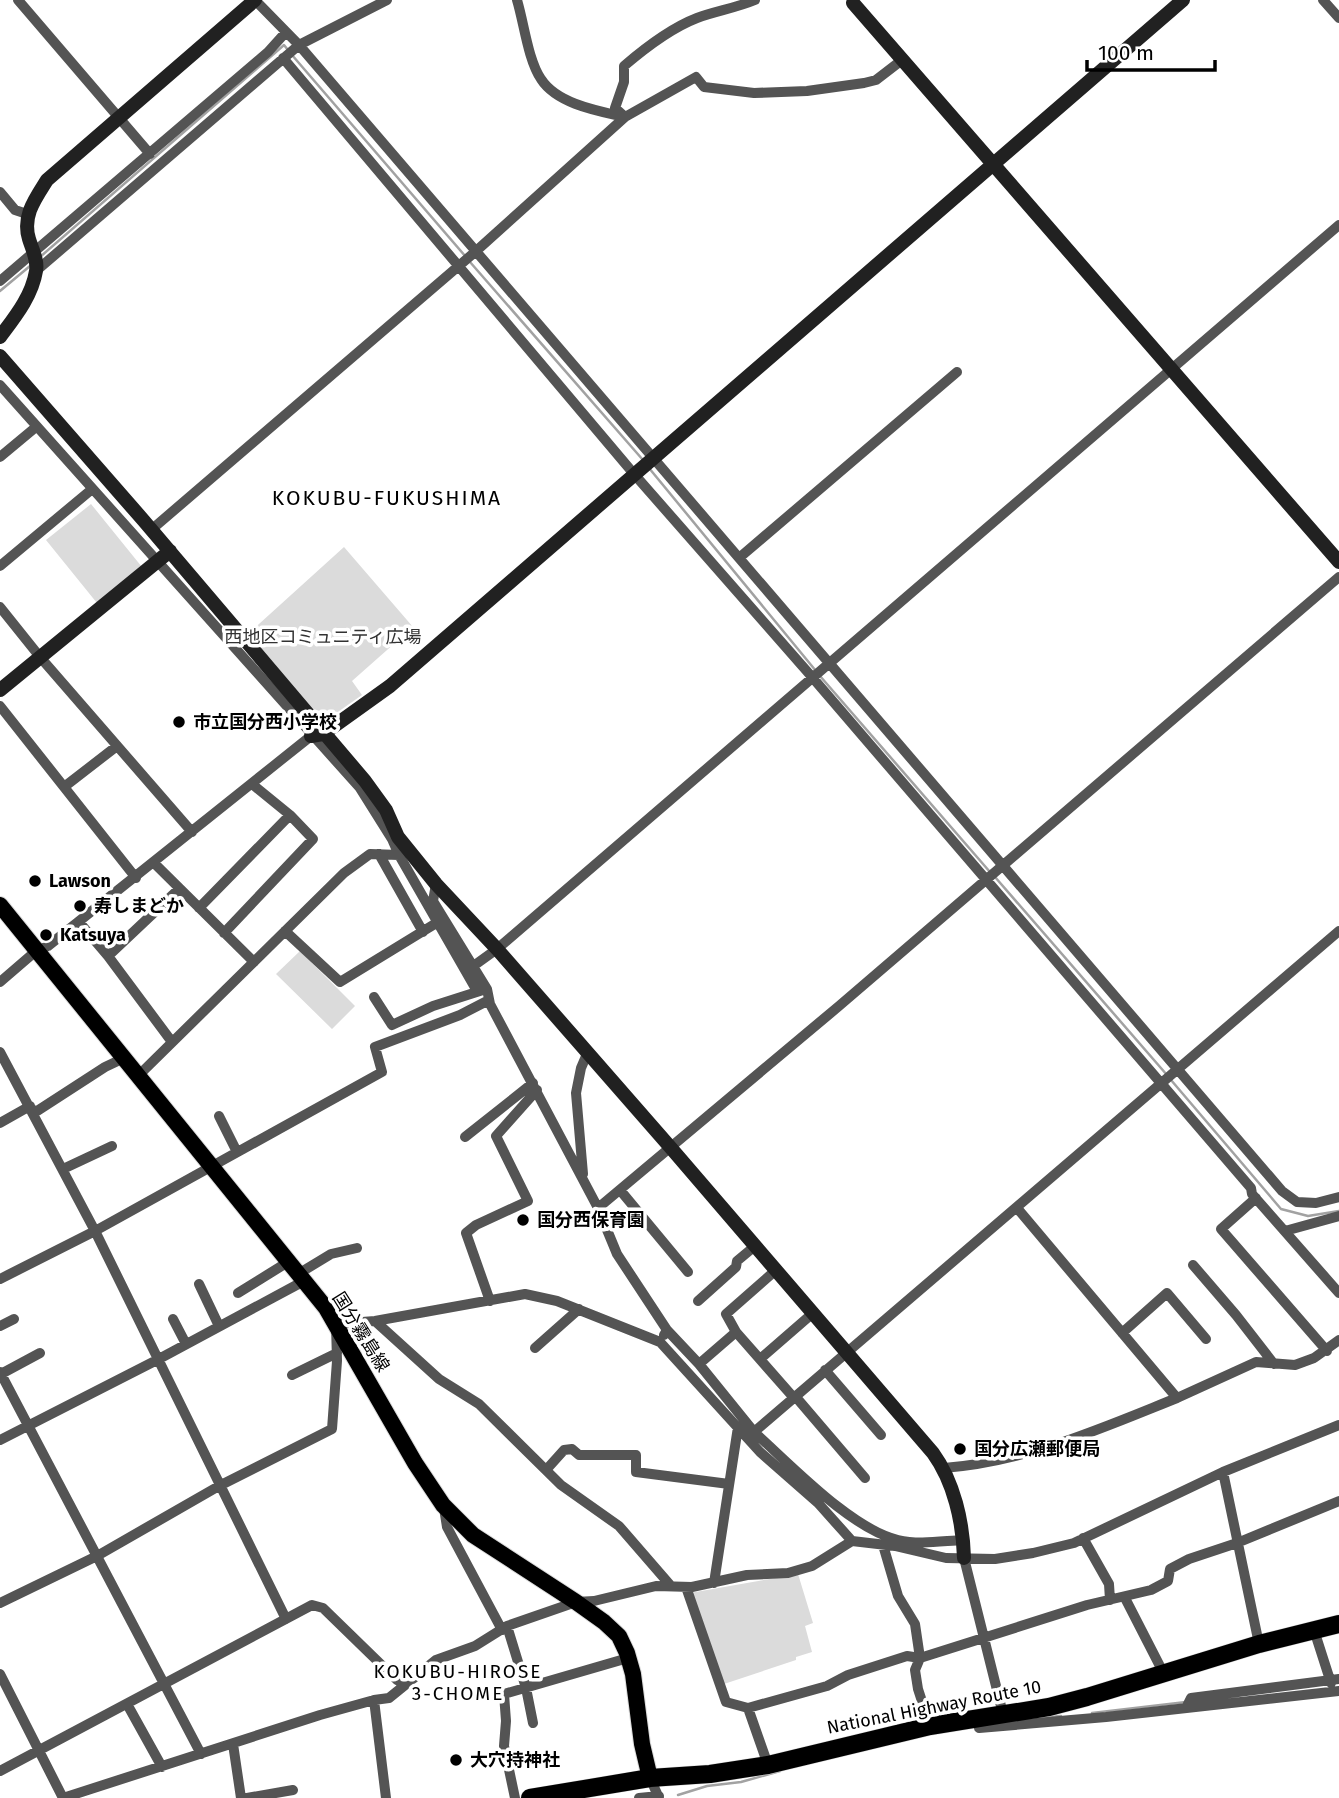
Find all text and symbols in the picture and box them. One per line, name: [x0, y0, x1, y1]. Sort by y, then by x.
scale bar: [1087, 28, 1215, 72]
text: 100 m: [1098, 40, 1154, 66]
district label: KOKUBU-FUKUSHIMA: [272, 485, 502, 511]
park label: 西地区コミュニティ広場: [225, 626, 421, 648]
place label: 市立国分西小学校: [193, 711, 337, 733]
marker: 市立国分西小学校: [171, 714, 187, 730]
place label: Lawson: [49, 870, 111, 892]
marker: Lawson: [27, 873, 43, 889]
place label: 寿しまどか: [94, 895, 184, 917]
marker: 寿しまどか: [72, 898, 88, 914]
place label: Katsuya: [60, 924, 126, 946]
marker: Katsuya: [38, 927, 54, 943]
place label: 国分西保育園: [537, 1209, 645, 1231]
marker: 国分西保育園: [515, 1212, 531, 1228]
street label: 国分霧島線: [328, 1288, 394, 1376]
place label: 国分広瀬郵便局: [974, 1438, 1100, 1460]
marker: 国分広瀬郵便局: [952, 1441, 968, 1457]
district label: KOKUBU-HIROSE 3-CHOME: [373, 1660, 543, 1705]
street label: National Highway Route 10: [825, 1675, 1043, 1739]
place label: 大穴持神社: [470, 1749, 560, 1771]
marker: 大穴持神社: [448, 1752, 464, 1768]

